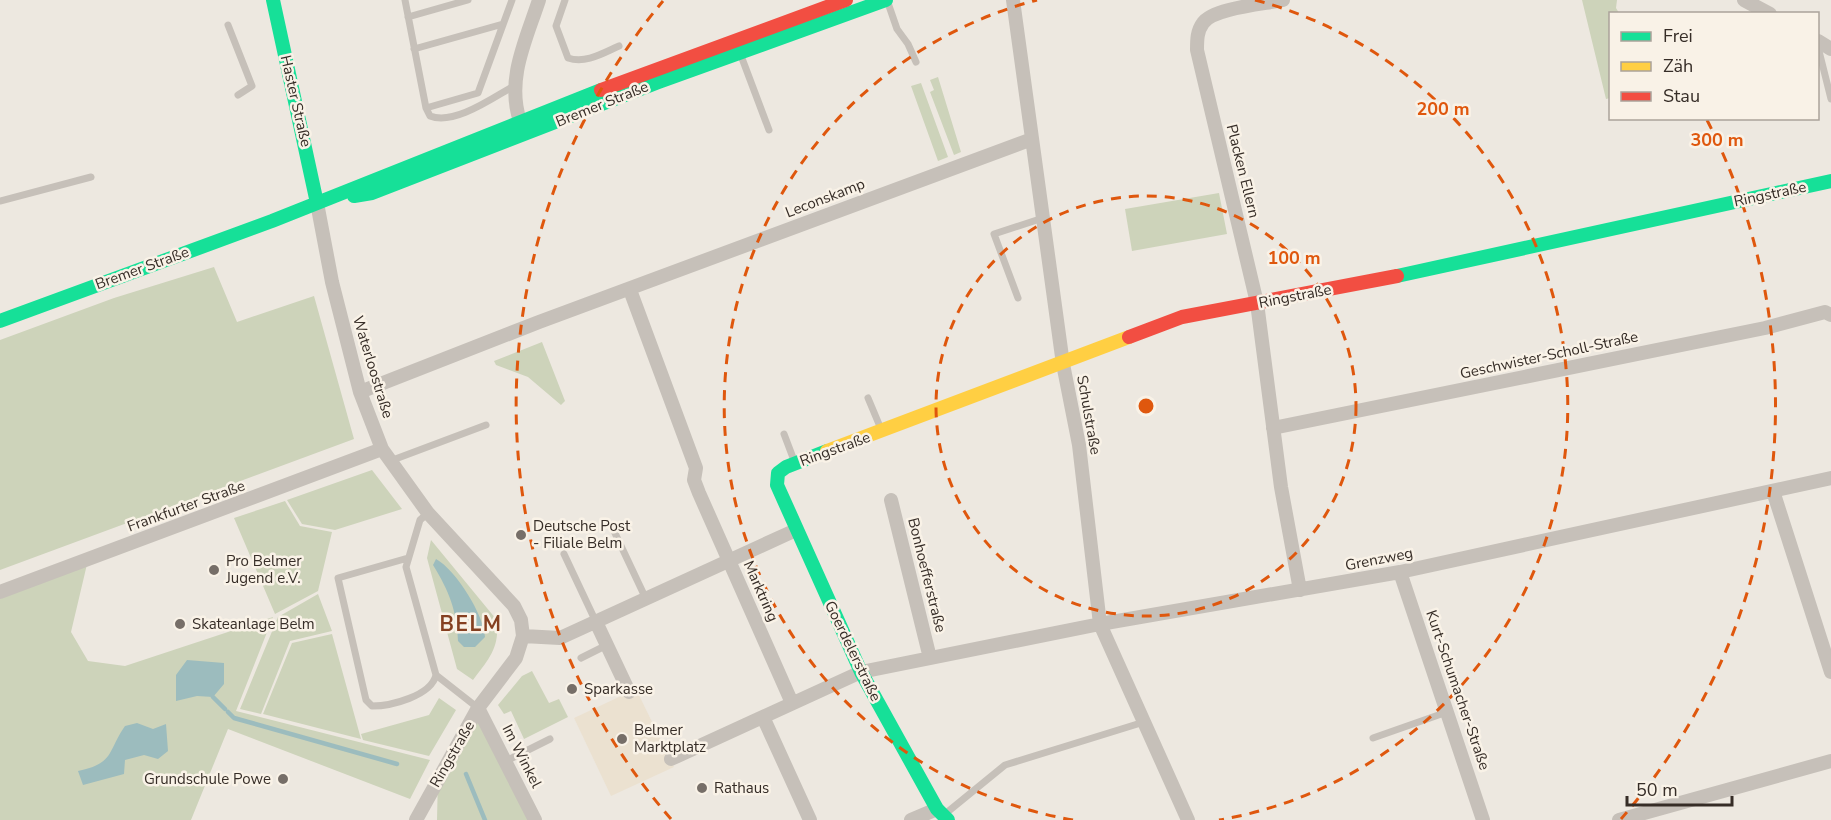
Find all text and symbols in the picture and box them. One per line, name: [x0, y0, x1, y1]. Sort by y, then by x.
legend: [1609, 12, 1819, 120]
text: Frei: [1663, 24, 1693, 48]
street label: Haster Straße: [276, 53, 316, 149]
text: Zäh: [1663, 54, 1693, 78]
street label: Bremer Straße: [553, 76, 651, 132]
text: Stau: [1663, 84, 1700, 108]
text: 200 m: [1416, 97, 1470, 121]
street label: Placken Ellern: [1222, 122, 1264, 220]
text: 300 m: [1690, 128, 1744, 152]
street label: Leconskamp: [782, 174, 868, 222]
street label: Ringstraße: [1732, 177, 1808, 211]
street label: Bremer Straße: [92, 242, 192, 294]
text: 100 m: [1267, 246, 1321, 270]
street label: Ringstraße: [1257, 279, 1333, 313]
street label: Waterloostraße: [348, 313, 398, 421]
street label: Geschwister-Scholl-Straße: [1458, 326, 1640, 384]
street label: Schulstraße: [1072, 374, 1106, 456]
centre of rings: [1136, 396, 1156, 416]
street label: Ringstraße: [797, 427, 873, 471]
street label: Frankfurter Straße: [124, 475, 248, 537]
place label: Deutsche Post - Filiale Belm: [533, 516, 631, 553]
street label: Bonhoefferstraße: [903, 516, 951, 634]
marker: Deutsche Post - Filiale Belm: [514, 528, 528, 542]
street label: Grenzweg: [1343, 543, 1415, 575]
place label: Pro Belmer Jugend e.V.: [225, 551, 302, 588]
street label: Marktring: [739, 557, 783, 625]
marker: Pro Belmer Jugend e.V.: [207, 563, 221, 577]
street label: Goerdelerstraße: [820, 597, 886, 705]
street label: Kurt-Schumacher-Straße: [1421, 607, 1495, 773]
district label: BELM: [439, 610, 503, 638]
place label: Skateanlage Belm: [192, 614, 315, 634]
marker: Skateanlage Belm: [173, 617, 187, 631]
place label: Sparkasse: [584, 679, 653, 699]
marker: Sparkasse: [565, 682, 579, 696]
street label: Ringstraße: [425, 717, 479, 791]
place label: Belmer Marktplatz: [634, 720, 706, 757]
street label: Im Winkel: [497, 721, 547, 792]
marker: Belmer Marktplatz: [615, 732, 629, 746]
place label: Grundschule Powe: [144, 769, 271, 789]
scale bar: [1627, 769, 1732, 807]
marker: Grundschule Powe: [276, 772, 290, 786]
place label: Rathaus: [714, 778, 769, 798]
text: 50 m: [1636, 778, 1678, 802]
marker: Rathaus: [695, 781, 709, 795]

